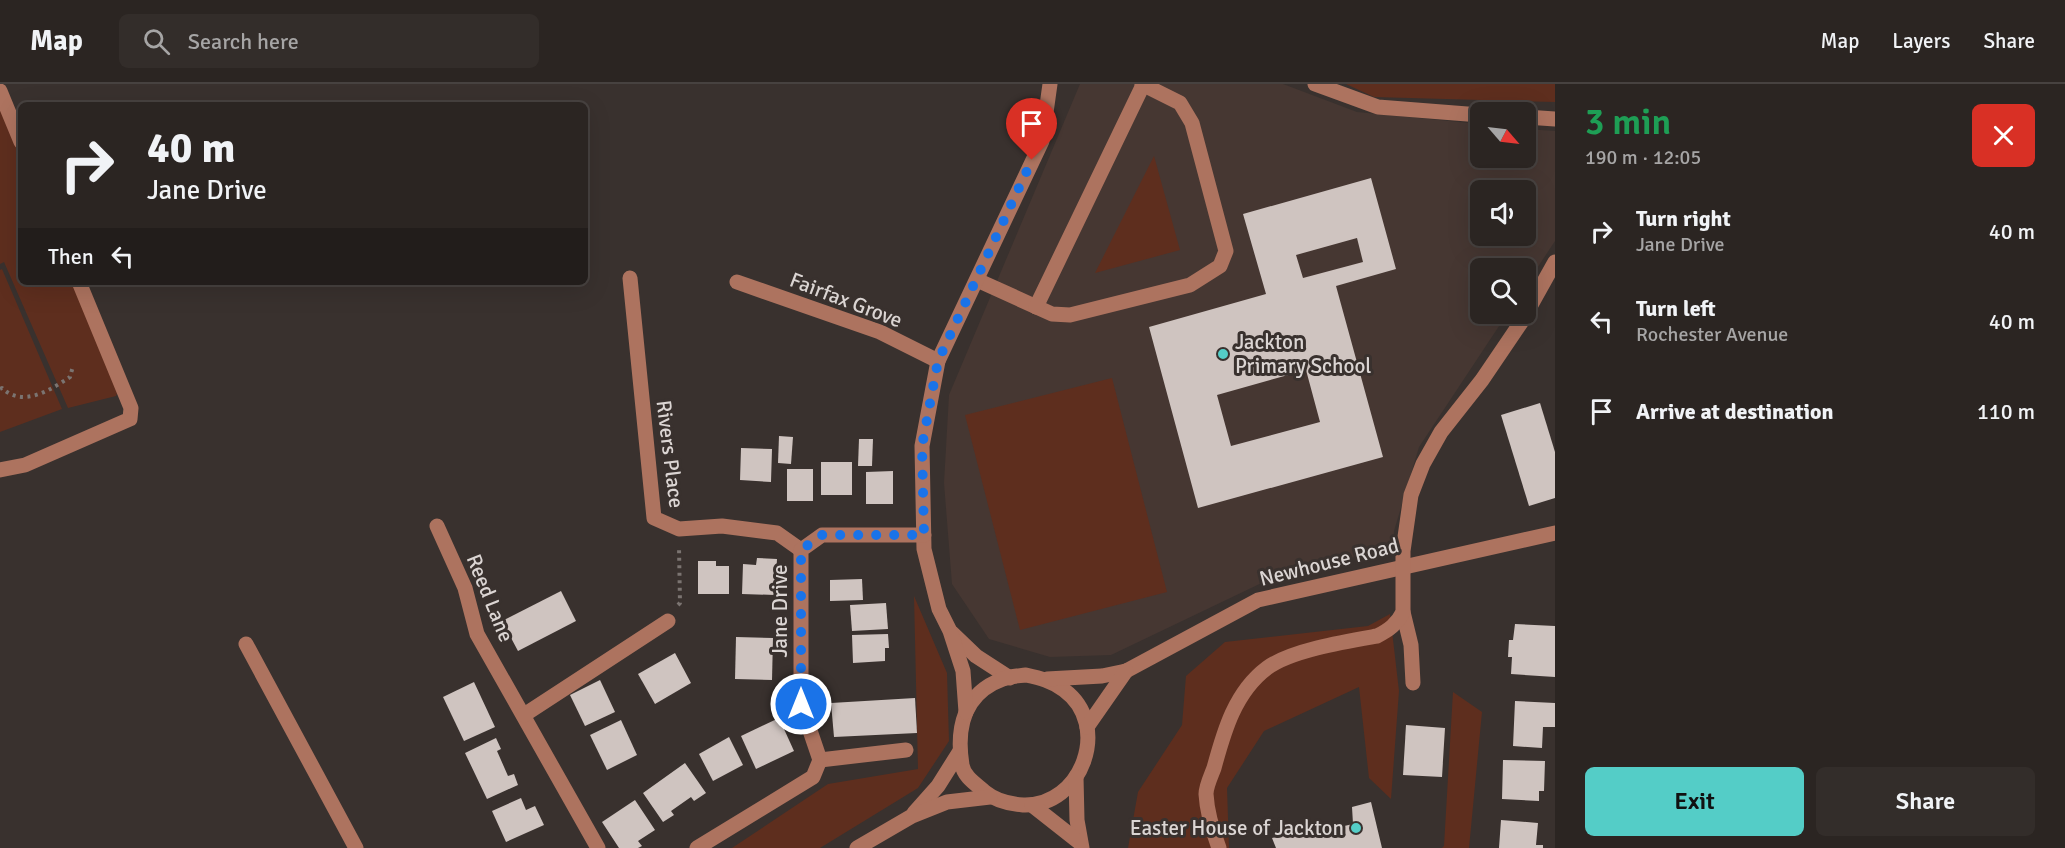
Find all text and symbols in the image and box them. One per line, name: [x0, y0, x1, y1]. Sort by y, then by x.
search box: [119, 14, 539, 68]
text: Map: [30, 24, 83, 58]
icon: search: [140, 25, 173, 58]
text: Search here: [188, 28, 299, 55]
text: Map: [1821, 28, 1859, 54]
text: Layers: [1892, 28, 1950, 54]
text: Share: [1983, 28, 2035, 54]
pin: [1006, 98, 1057, 160]
text: 3 min: [1585, 100, 1671, 145]
north arrow: [1470, 102, 1536, 168]
map controls: [1470, 102, 1536, 324]
button: close: [1972, 104, 2035, 167]
icon: arrive: [1015, 107, 1048, 140]
text: 40 m: [147, 123, 236, 174]
icon: right: [48, 126, 126, 204]
text: 190 m · 12:05: [1585, 145, 1701, 170]
text: Jane Drive: [147, 174, 267, 207]
button: sound: [1470, 180, 1536, 246]
text: Turn right: [1636, 205, 1731, 232]
icon: right: [1585, 215, 1618, 248]
text: 40 m: [1989, 218, 2035, 245]
text: Jane Drive: [1636, 232, 1725, 257]
icon: left: [106, 240, 139, 273]
text: Then: [48, 243, 94, 270]
button: search: [1470, 258, 1536, 324]
street label: Fairfax Grove: [786, 267, 906, 333]
text: Turn left: [1636, 295, 1716, 322]
icon: left: [1585, 305, 1618, 338]
text: 40 m: [1989, 308, 2035, 335]
text: Rochester Avenue: [1636, 322, 1788, 347]
place label: Jackton Primary School: [1235, 329, 1371, 379]
marker: Jackton Primary School: [1216, 347, 1230, 361]
icon: arrive: [1585, 395, 1618, 428]
text: Arrive at destination: [1636, 398, 1833, 425]
text: 110 m: [1977, 398, 2035, 425]
street label: Rivers Place: [650, 399, 690, 509]
street label: Newhouse Road: [1257, 532, 1401, 592]
street label: Reed Lane: [461, 550, 519, 646]
street label: Jane Drive: [767, 564, 793, 658]
position arrow: [769, 672, 833, 736]
button: Exit: [1585, 767, 1804, 836]
button: Share: [1816, 767, 2035, 836]
place label: Easter House of Jackton: [1130, 815, 1344, 841]
marker: Easter House of Jackton: [1349, 821, 1363, 835]

